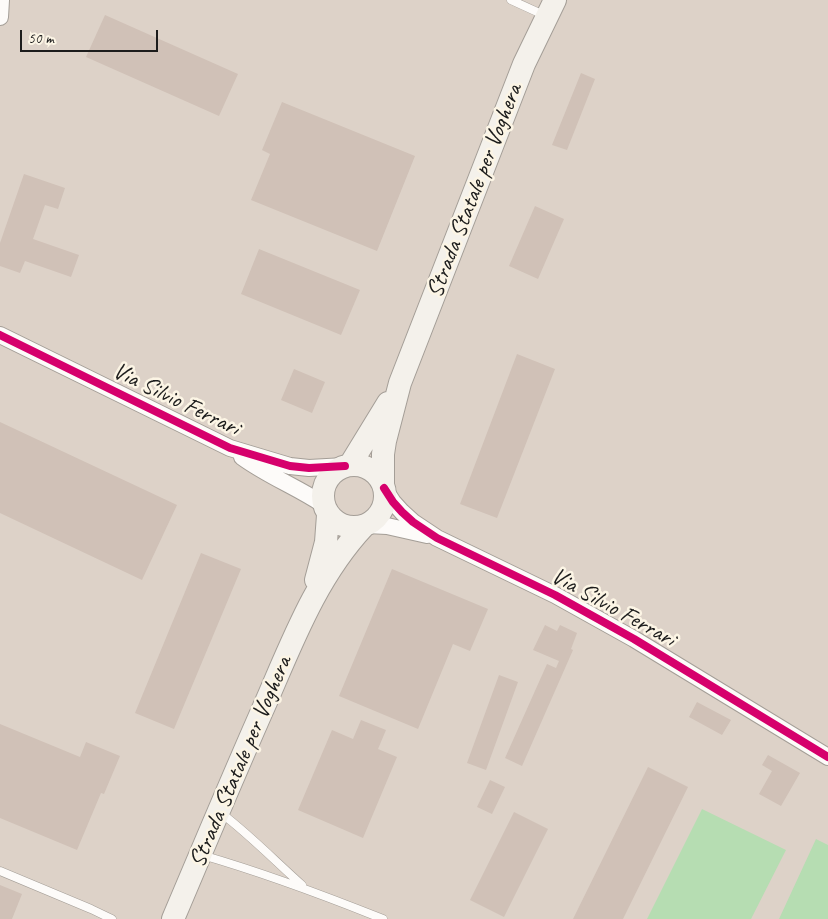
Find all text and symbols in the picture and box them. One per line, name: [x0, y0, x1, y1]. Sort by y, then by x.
scale bar: [22, 20, 160, 52]
text: 50 m: [28, 29, 54, 48]
street label: Strada Statale per Voghera: [421, 80, 529, 302]
street label: Via Silvio Ferrari: [108, 357, 244, 443]
street label: Via Silvio Ferrari: [546, 562, 680, 654]
street label: Strada Statale per Voghera: [184, 652, 298, 872]

